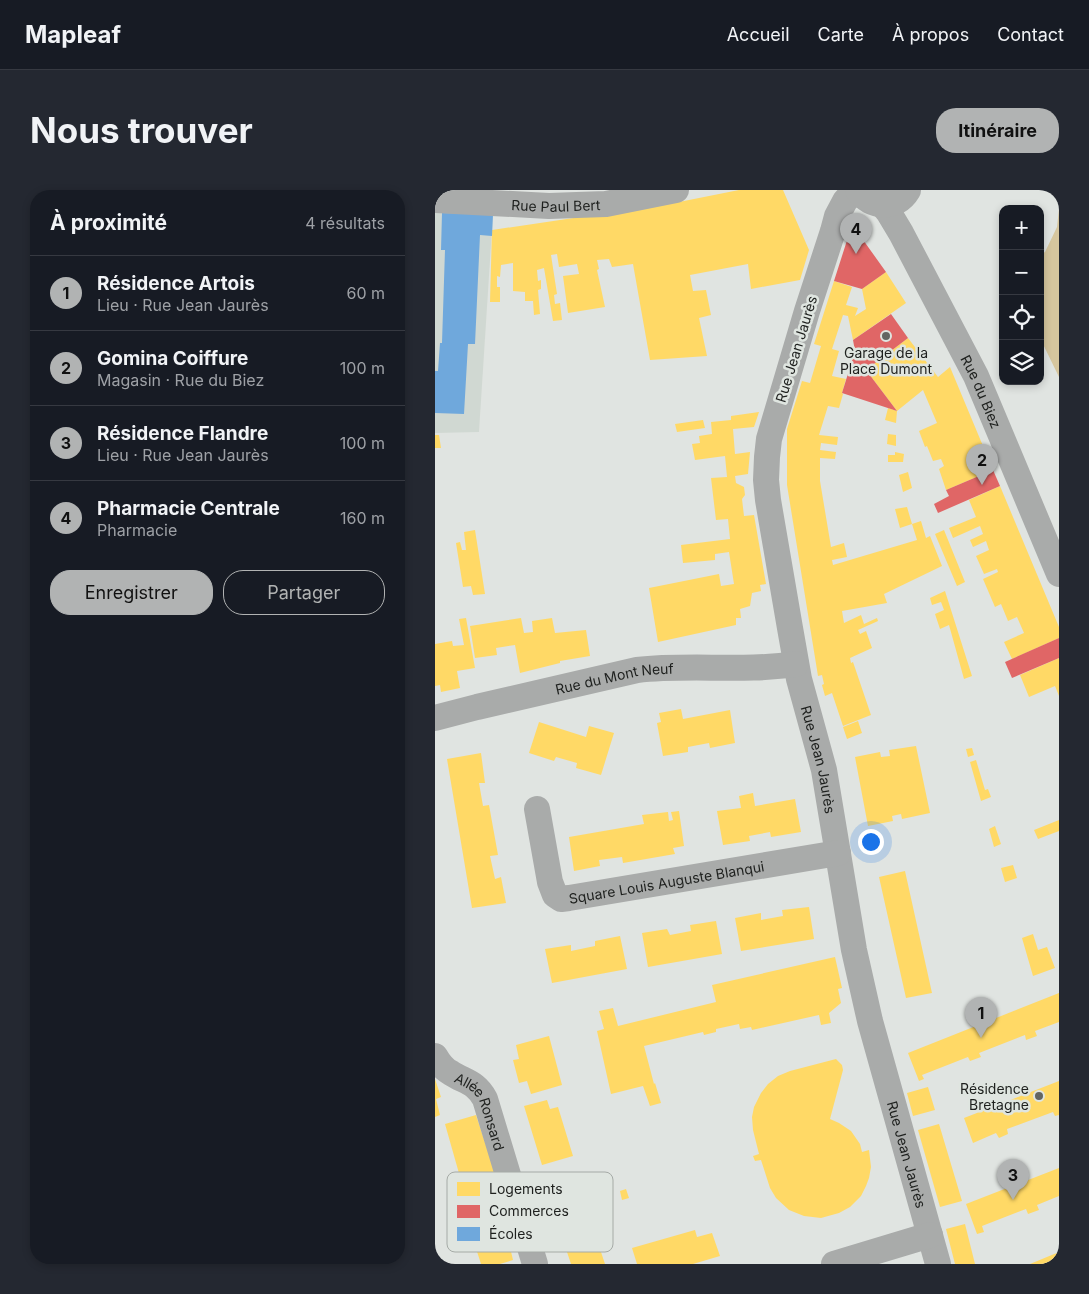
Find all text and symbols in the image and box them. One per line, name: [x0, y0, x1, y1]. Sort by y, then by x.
text: Mapleaf: [25, 20, 121, 49]
text: Accueil: [727, 24, 790, 45]
text: Carte: [818, 24, 864, 45]
text: À propos: [892, 24, 969, 45]
text: Contact: [997, 24, 1064, 45]
button: Itinéraire: [936, 108, 1059, 153]
text: Nous trouver: [30, 109, 253, 151]
street label: Rue Paul Bert: [511, 196, 601, 215]
map controls: [999, 205, 1044, 385]
button: +: [999, 205, 1044, 250]
text: À proximité: [50, 210, 167, 235]
text: 4 résultats: [305, 213, 385, 233]
pin: 4: [840, 213, 872, 254]
button: −: [999, 250, 1044, 295]
text: Résidence Artois: [97, 272, 255, 295]
text: 1: [63, 283, 69, 303]
text: 60 m: [346, 283, 385, 303]
street label: Rue Jean Jaurès: [772, 294, 820, 404]
text: Lieu · Rue Jean Jaurès: [97, 295, 269, 315]
button: locate: [999, 295, 1044, 340]
marker: Garage de la Place Dumont: [880, 330, 892, 342]
button: layers: [999, 340, 1044, 385]
place label: Garage de la Place Dumont: [840, 344, 933, 377]
text: Gomina Coiffure: [97, 347, 248, 370]
street label: Rue du Biez: [958, 352, 1005, 431]
text: 2: [61, 358, 71, 378]
text: 100 m: [340, 358, 385, 378]
text: Magasin · Rue du Biez: [97, 370, 264, 390]
text: Résidence Flandre: [97, 422, 268, 445]
text: 3: [61, 433, 71, 453]
text: 100 m: [340, 433, 385, 453]
pin: 2: [966, 444, 998, 485]
text: Lieu · Rue Jean Jaurès: [97, 445, 269, 465]
text: Pharmacie Centrale: [97, 497, 280, 520]
text: 4: [61, 508, 71, 528]
text: 160 m: [340, 508, 385, 528]
text: Pharmacie: [97, 520, 177, 540]
button: Enregistrer: [50, 570, 213, 615]
button: Partager: [223, 570, 385, 615]
street label: Rue du Mont Neuf: [553, 659, 674, 697]
street label: Rue Jean Jaurès: [798, 704, 840, 815]
your location: [858, 829, 884, 855]
street label: Square Louis Auguste Blanqui: [567, 857, 765, 906]
pin: 1: [965, 997, 997, 1038]
street label: Allée Ronsard: [452, 1068, 509, 1152]
place label: Résidence Bretagne: [960, 1080, 1029, 1113]
marker: Résidence Bretagne: [1033, 1090, 1045, 1102]
street label: Rue Jean Jaurès: [884, 1099, 930, 1210]
pin: 3: [997, 1159, 1029, 1200]
legend: [447, 1172, 613, 1252]
text: Logements: [489, 1180, 563, 1197]
text: Commerces: [489, 1202, 569, 1219]
text: Écoles: [489, 1225, 533, 1242]

